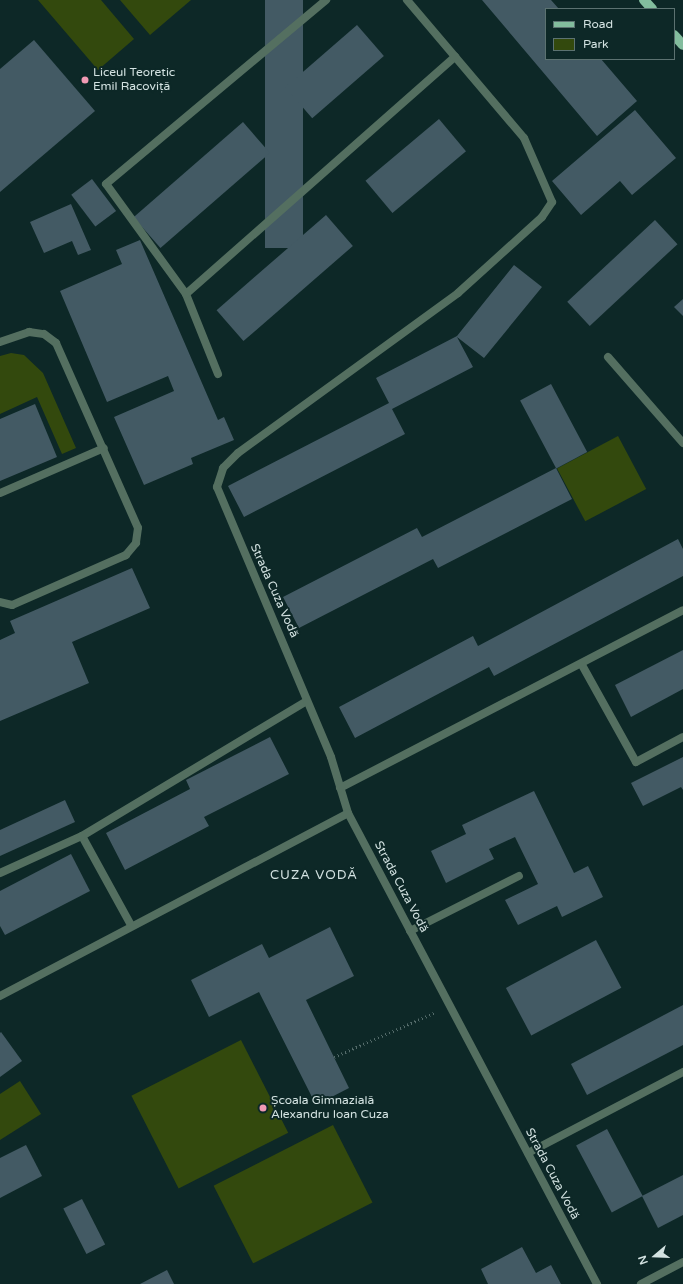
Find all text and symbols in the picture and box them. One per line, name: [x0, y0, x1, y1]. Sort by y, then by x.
legend: [545, 8, 675, 60]
text: Road: [583, 17, 613, 31]
text: Park: [583, 37, 609, 51]
place label: Liceul Teoretic Emil Racoviță: [93, 66, 175, 94]
marker: Liceul Teoretic Emil Racoviță: [80, 75, 90, 85]
street label: Strada Cuza Vodă: [247, 542, 301, 640]
street label: Strada Cuza Vodă: [371, 839, 431, 935]
district label: CUZA VODĂ: [270, 867, 358, 883]
place label: Școala Gimnazială Alexandru Ioan Cuza: [271, 1094, 389, 1122]
marker: Școala Gimnazială Alexandru Ioan Cuza: [258, 1103, 268, 1113]
street label: Strada Cuza Vodă: [522, 1126, 582, 1222]
north arrow: [635, 1236, 675, 1276]
text: N: [636, 1254, 651, 1266]

